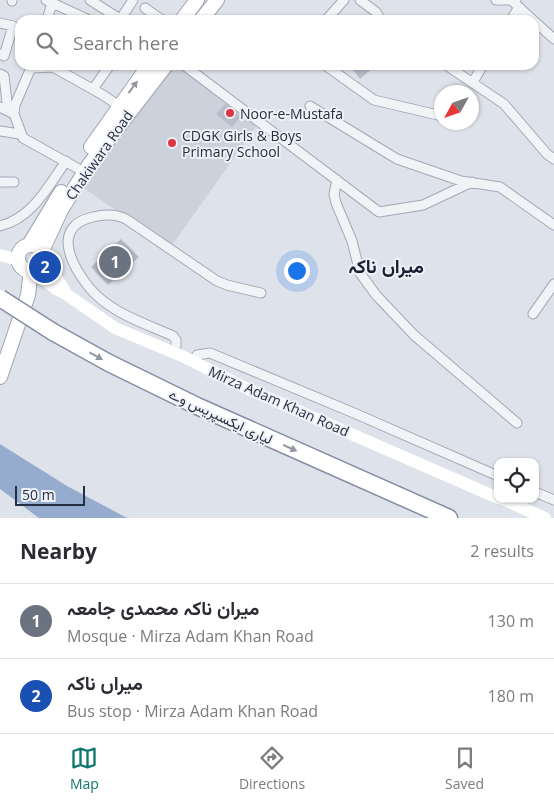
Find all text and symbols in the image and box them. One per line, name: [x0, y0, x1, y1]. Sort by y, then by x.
search box: [15, 15, 539, 70]
icon: search: [33, 29, 61, 57]
text: Search here: [73, 30, 179, 56]
one-way arrow: [128, 80, 138, 94]
north arrow: [434, 85, 479, 130]
place label: Noor-e-Mustafa: [240, 104, 343, 123]
street label: Chakiwara Road: [61, 106, 137, 204]
marker: Noor-e-Mustafa: [224, 107, 236, 119]
place label: CDGK Girls & Boys Primary School: [182, 126, 302, 161]
marker: CDGK Girls & Boys Primary School: [166, 137, 178, 149]
pin: 1: [99, 243, 131, 281]
pin: 2: [29, 248, 61, 286]
district label: میراں ناکہ: [348, 253, 424, 279]
your location: [284, 258, 310, 284]
one-way arrow: [89, 352, 103, 360]
street label: Mirza Adam Khan Road: [206, 361, 352, 441]
street label: لیاری ایکسپریس وے: [166, 384, 276, 449]
one-way arrow: [283, 444, 297, 452]
map controls: [494, 458, 539, 503]
button: locate: [494, 458, 539, 503]
scale bar: [15, 483, 85, 506]
text: 50 m: [22, 485, 55, 504]
text: Nearby: [20, 537, 97, 565]
text: 2 results: [470, 540, 534, 562]
text: میران ناکہ محمدی جامعہ: [67, 595, 259, 621]
text: 1: [31, 610, 41, 632]
text: 130 m: [488, 610, 534, 632]
text: Mosque · Mirza Adam Khan Road: [67, 625, 314, 647]
text: میراں ناکہ: [67, 670, 143, 696]
text: 2: [31, 685, 41, 707]
text: 180 m: [488, 685, 534, 707]
text: Bus stop · Mirza Adam Khan Road: [67, 700, 318, 722]
tab: Map: [70, 744, 99, 793]
tab: Directions: [239, 744, 305, 793]
tab: Saved: [445, 744, 484, 793]

